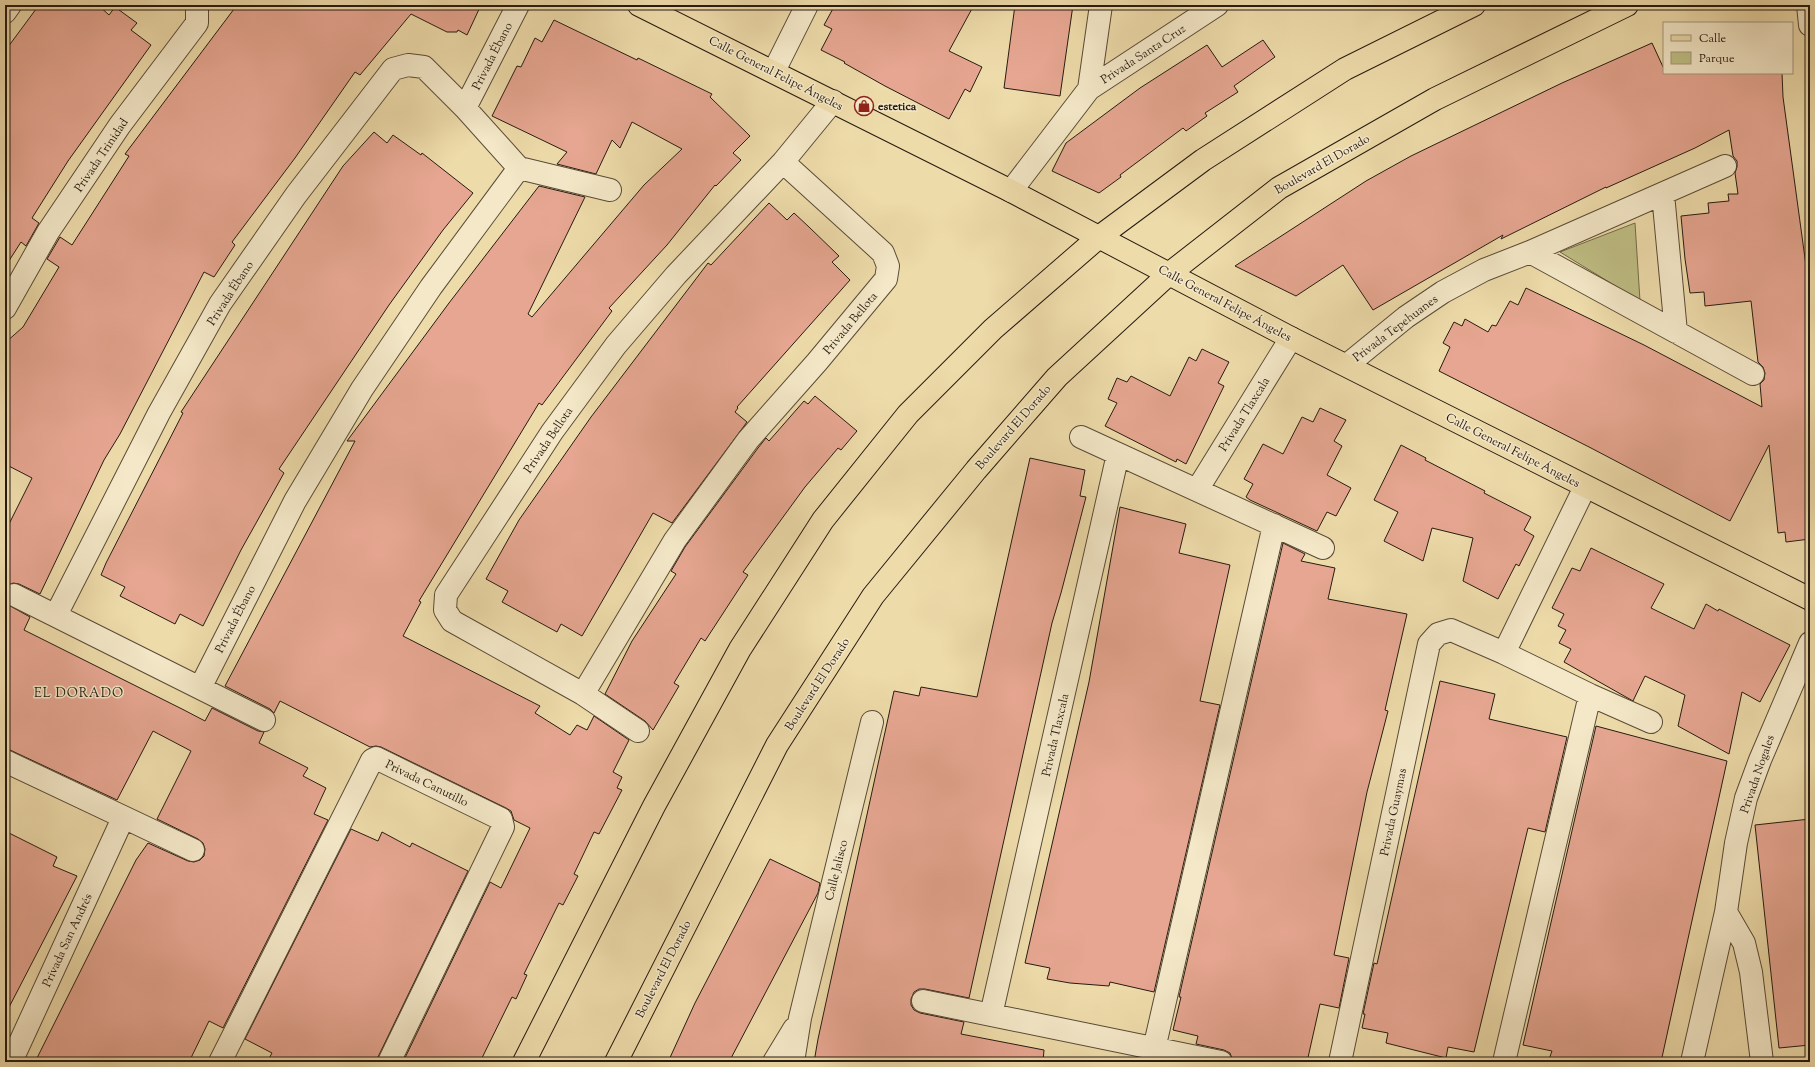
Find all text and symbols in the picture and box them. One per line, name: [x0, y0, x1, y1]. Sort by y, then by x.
street label: Privada Ébano: [468, 19, 518, 94]
street label: Privada Santa Cruz: [1097, 20, 1190, 89]
legend: [1663, 22, 1793, 74]
text: Calle: [1699, 30, 1727, 48]
street label: Calle General Felipe Ángeles: [705, 32, 846, 116]
text: Parque: [1699, 50, 1735, 68]
shop icon: estetica: [853, 95, 875, 117]
place label: estetica: [878, 98, 917, 116]
street label: Privada Trinidad: [70, 115, 133, 196]
street label: Boulevard El Dorado: [1271, 130, 1374, 200]
street label: Privada Ébano: [203, 257, 259, 329]
street label: Calle General Felipe Ángeles: [1155, 261, 1295, 347]
street label: Privada Bellota: [819, 288, 883, 359]
street label: Privada Tepehuanes: [1349, 291, 1442, 367]
street label: Privada Tlaxcala: [1215, 374, 1275, 455]
street label: Boulevard El Dorado: [972, 381, 1056, 474]
street label: Privada Bellota: [520, 403, 578, 477]
street label: Calle General Felipe Ángeles: [1442, 409, 1583, 493]
street label: Privada Ébano: [211, 582, 261, 657]
street label: Boulevard El Dorado: [781, 634, 855, 735]
district label: EL DORADO: [34, 685, 124, 703]
street label: Privada Tlaxcala: [1038, 692, 1074, 778]
street label: Privada Nogales: [1736, 732, 1780, 816]
street label: Privada Canutillo: [382, 756, 472, 812]
street label: Privada Guaymas: [1376, 766, 1412, 858]
street label: Calle Jalisco: [821, 837, 853, 903]
street label: Privada San Andrés: [38, 890, 98, 990]
street label: Boulevard El Dorado: [631, 917, 696, 1021]

